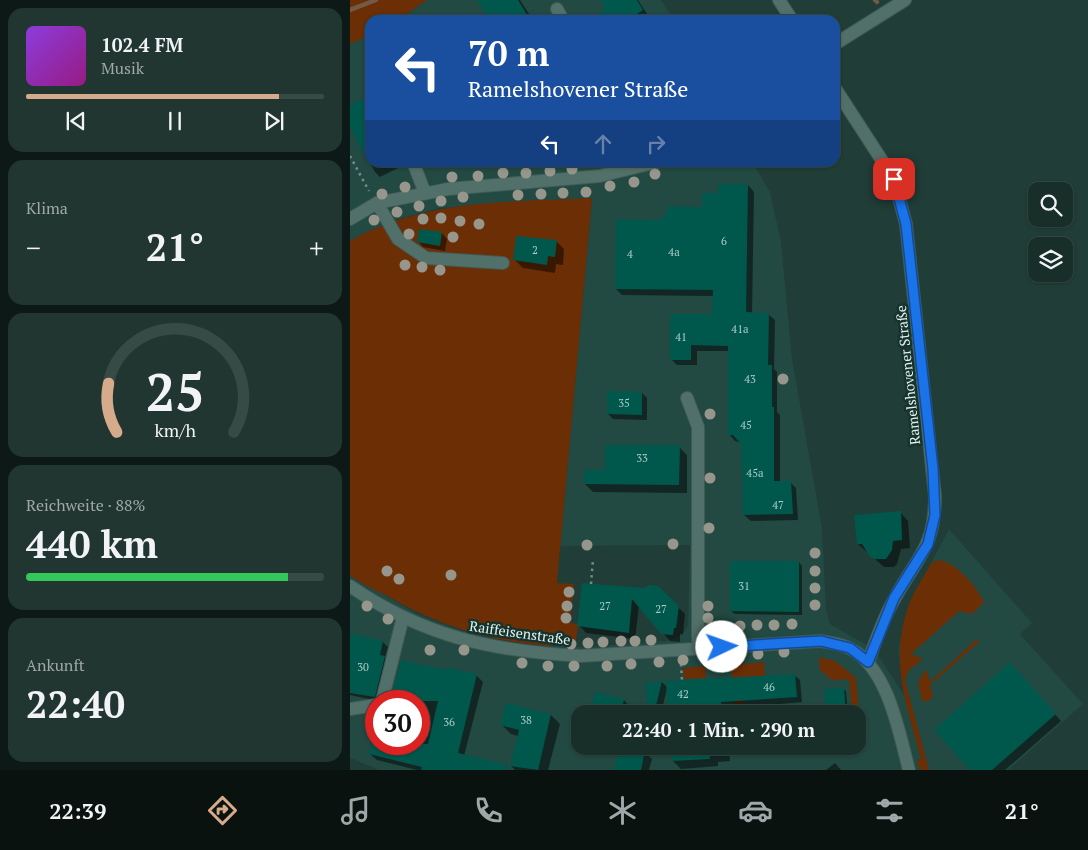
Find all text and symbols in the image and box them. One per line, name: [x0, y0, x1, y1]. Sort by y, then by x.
text: 70 m: [468, 30, 549, 76]
text: 102.4 FM: [101, 32, 183, 57]
icon: left: [385, 35, 450, 100]
text: Musik: [101, 57, 144, 79]
text: Ramelshovener Straße: [468, 74, 688, 103]
icon: previous: [62, 107, 90, 135]
icon: pause: [161, 107, 189, 135]
icon: next: [260, 107, 288, 135]
icon: left: [536, 130, 564, 158]
icon: ahead: [589, 130, 617, 158]
icon: right: [642, 130, 670, 158]
pin: [873, 158, 915, 200]
icon: arrive: [880, 165, 908, 193]
map controls: [1028, 182, 1073, 282]
button: search: [1028, 182, 1073, 227]
text: Klima: [26, 197, 68, 219]
text: 21°: [146, 222, 204, 272]
text: −: [26, 229, 41, 266]
text: +: [309, 229, 324, 266]
house number: 6: [721, 234, 727, 248]
button: layers: [1028, 237, 1073, 282]
house number: 2: [532, 243, 538, 257]
house number: 4a: [668, 245, 680, 259]
house number: 4: [627, 247, 633, 261]
street label: Ramelshovener Straße: [891, 304, 924, 446]
house number: 41a: [731, 322, 749, 336]
house number: 41: [675, 330, 687, 344]
text: 25: [146, 357, 204, 426]
house number: 43: [744, 372, 756, 386]
house number: 35: [618, 396, 630, 410]
text: km/h: [154, 418, 196, 442]
house number: 45: [740, 418, 752, 432]
house number: 33: [636, 451, 648, 465]
house number: 45a: [746, 466, 764, 480]
text: Reichweite · 88%: [26, 494, 146, 516]
house number: 47: [772, 498, 784, 512]
text: 440 km: [26, 519, 158, 569]
house number: 31: [738, 579, 750, 593]
house number: 27: [599, 599, 611, 613]
house number: 27: [655, 602, 667, 616]
street label: Raiffeisenstraße: [468, 616, 572, 649]
position arrow: [695, 620, 747, 672]
text: Ankunft: [26, 654, 85, 676]
house number: 30: [357, 660, 369, 674]
text: 22:40: [26, 679, 125, 729]
house number: 46: [763, 680, 775, 694]
house number: 42: [677, 687, 689, 701]
speed limit sign: 30: [365, 690, 430, 755]
house number: 38: [520, 713, 532, 727]
house number: 36: [443, 715, 455, 729]
text: 22:40 · 1 Min. · 290 m: [622, 717, 815, 742]
icon: directions: [205, 793, 240, 828]
icon: music: [338, 793, 373, 828]
icon: phone: [471, 793, 506, 828]
icon: climate: [605, 793, 640, 828]
icon: car: [738, 793, 773, 828]
icon: filters: [872, 793, 907, 828]
text: 22:39: [49, 796, 106, 825]
text: 21°: [1005, 796, 1039, 825]

